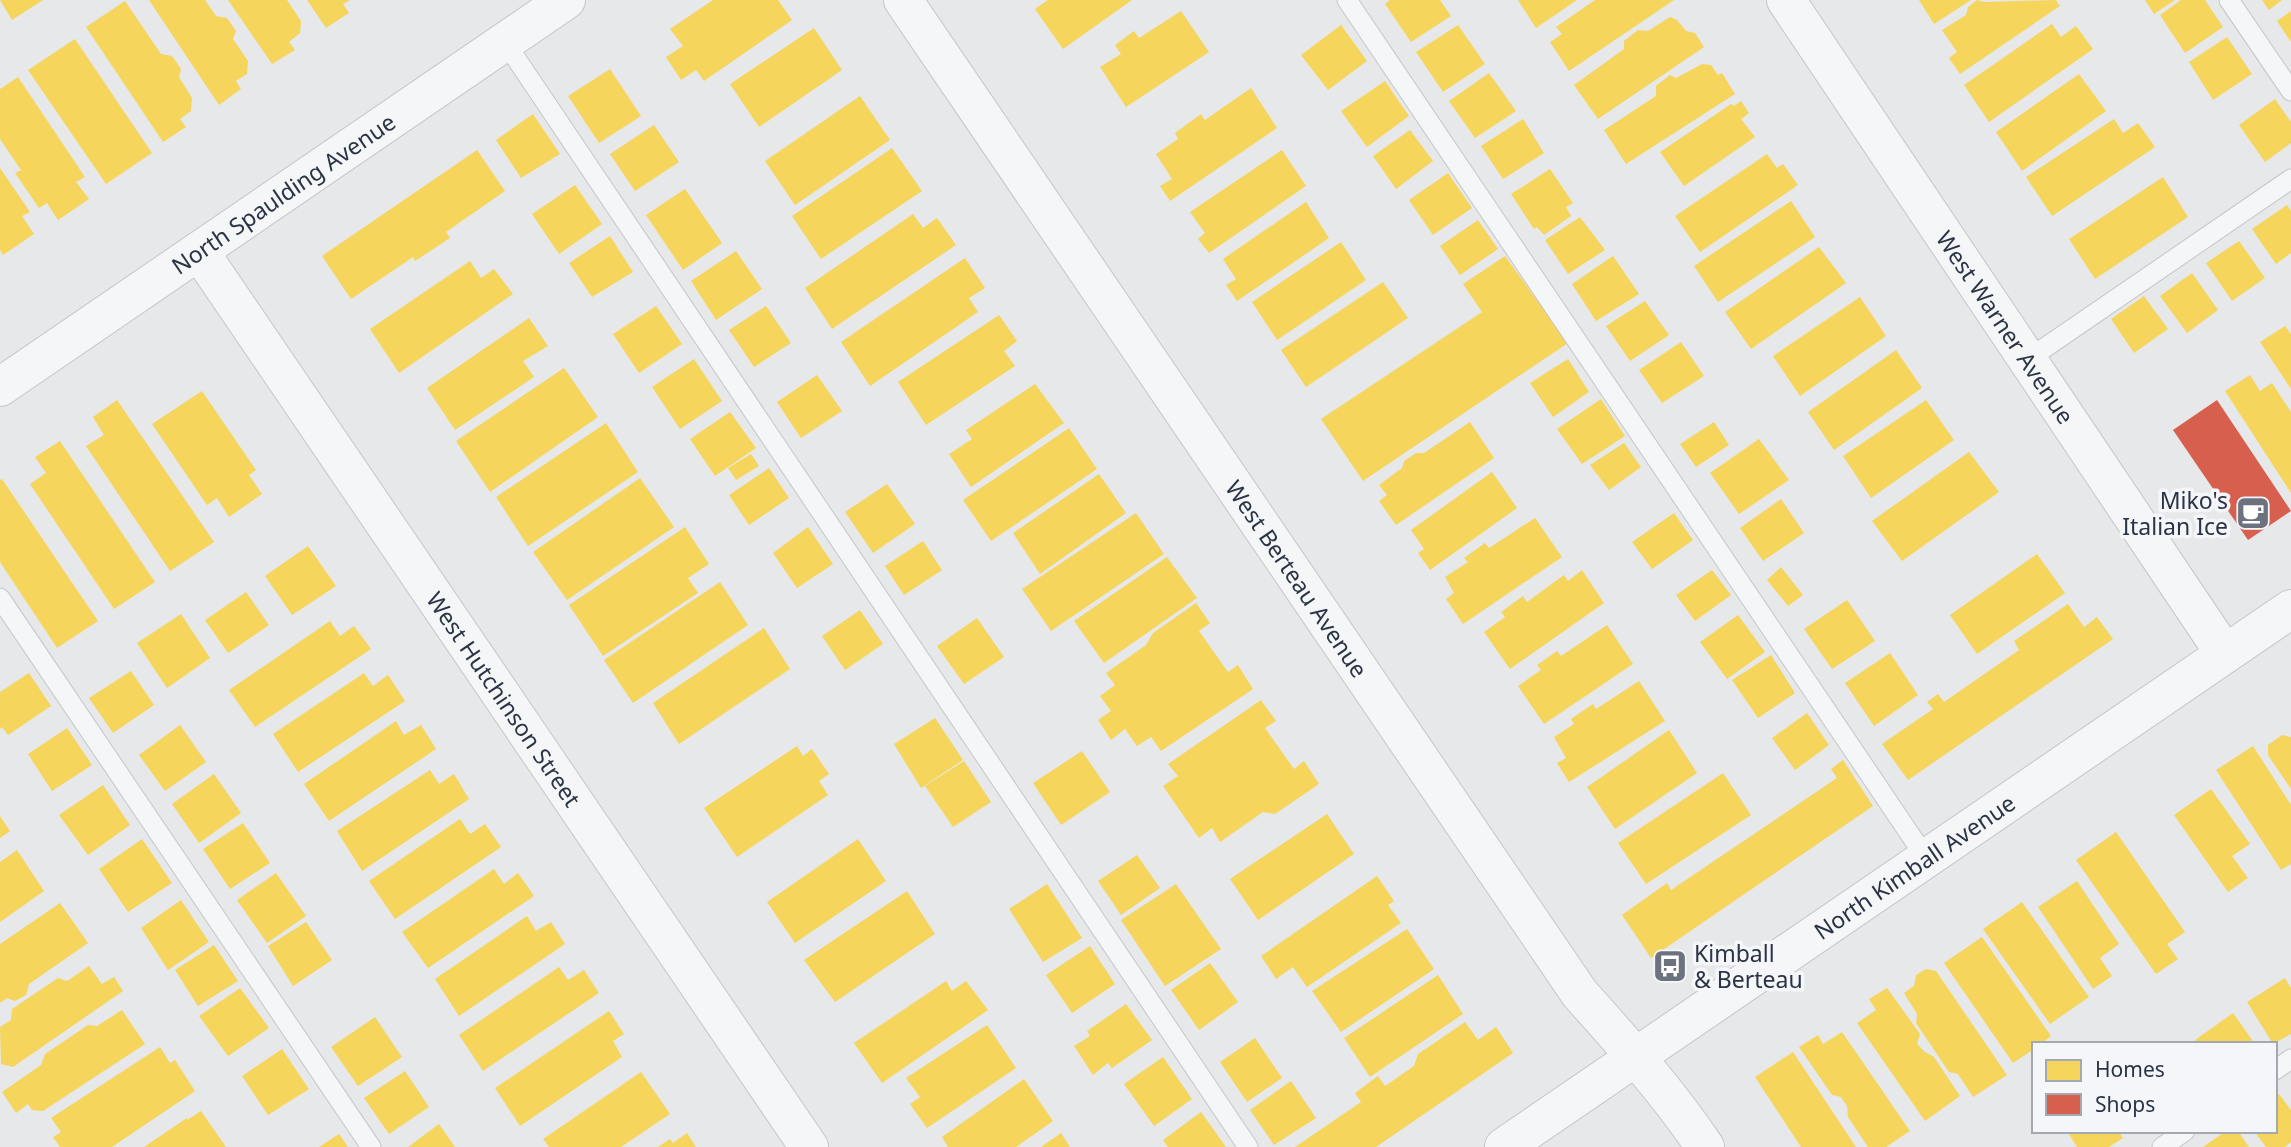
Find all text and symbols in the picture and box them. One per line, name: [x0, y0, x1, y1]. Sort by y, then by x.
street label: North Spaulding Avenue: [165, 106, 401, 281]
street label: West Warner Avenue: [1929, 224, 2082, 430]
street label: West Berteau Avenue: [1219, 474, 1376, 683]
place label: Miko's Italian Ice: [2122, 484, 2228, 542]
cafe icon: Miko's Italian Ice: [2234, 494, 2272, 532]
street label: West Hutchinson Street: [419, 585, 589, 813]
street label: North Kimball Avenue: [1808, 786, 2021, 947]
place label: Kimball & Berteau: [1694, 937, 1803, 995]
bus stop icon: Kimball & Berteau: [1651, 947, 1689, 985]
legend: [2032, 1042, 2277, 1133]
text: Homes: [2095, 1055, 2165, 1083]
text: Shops: [2095, 1090, 2155, 1118]

